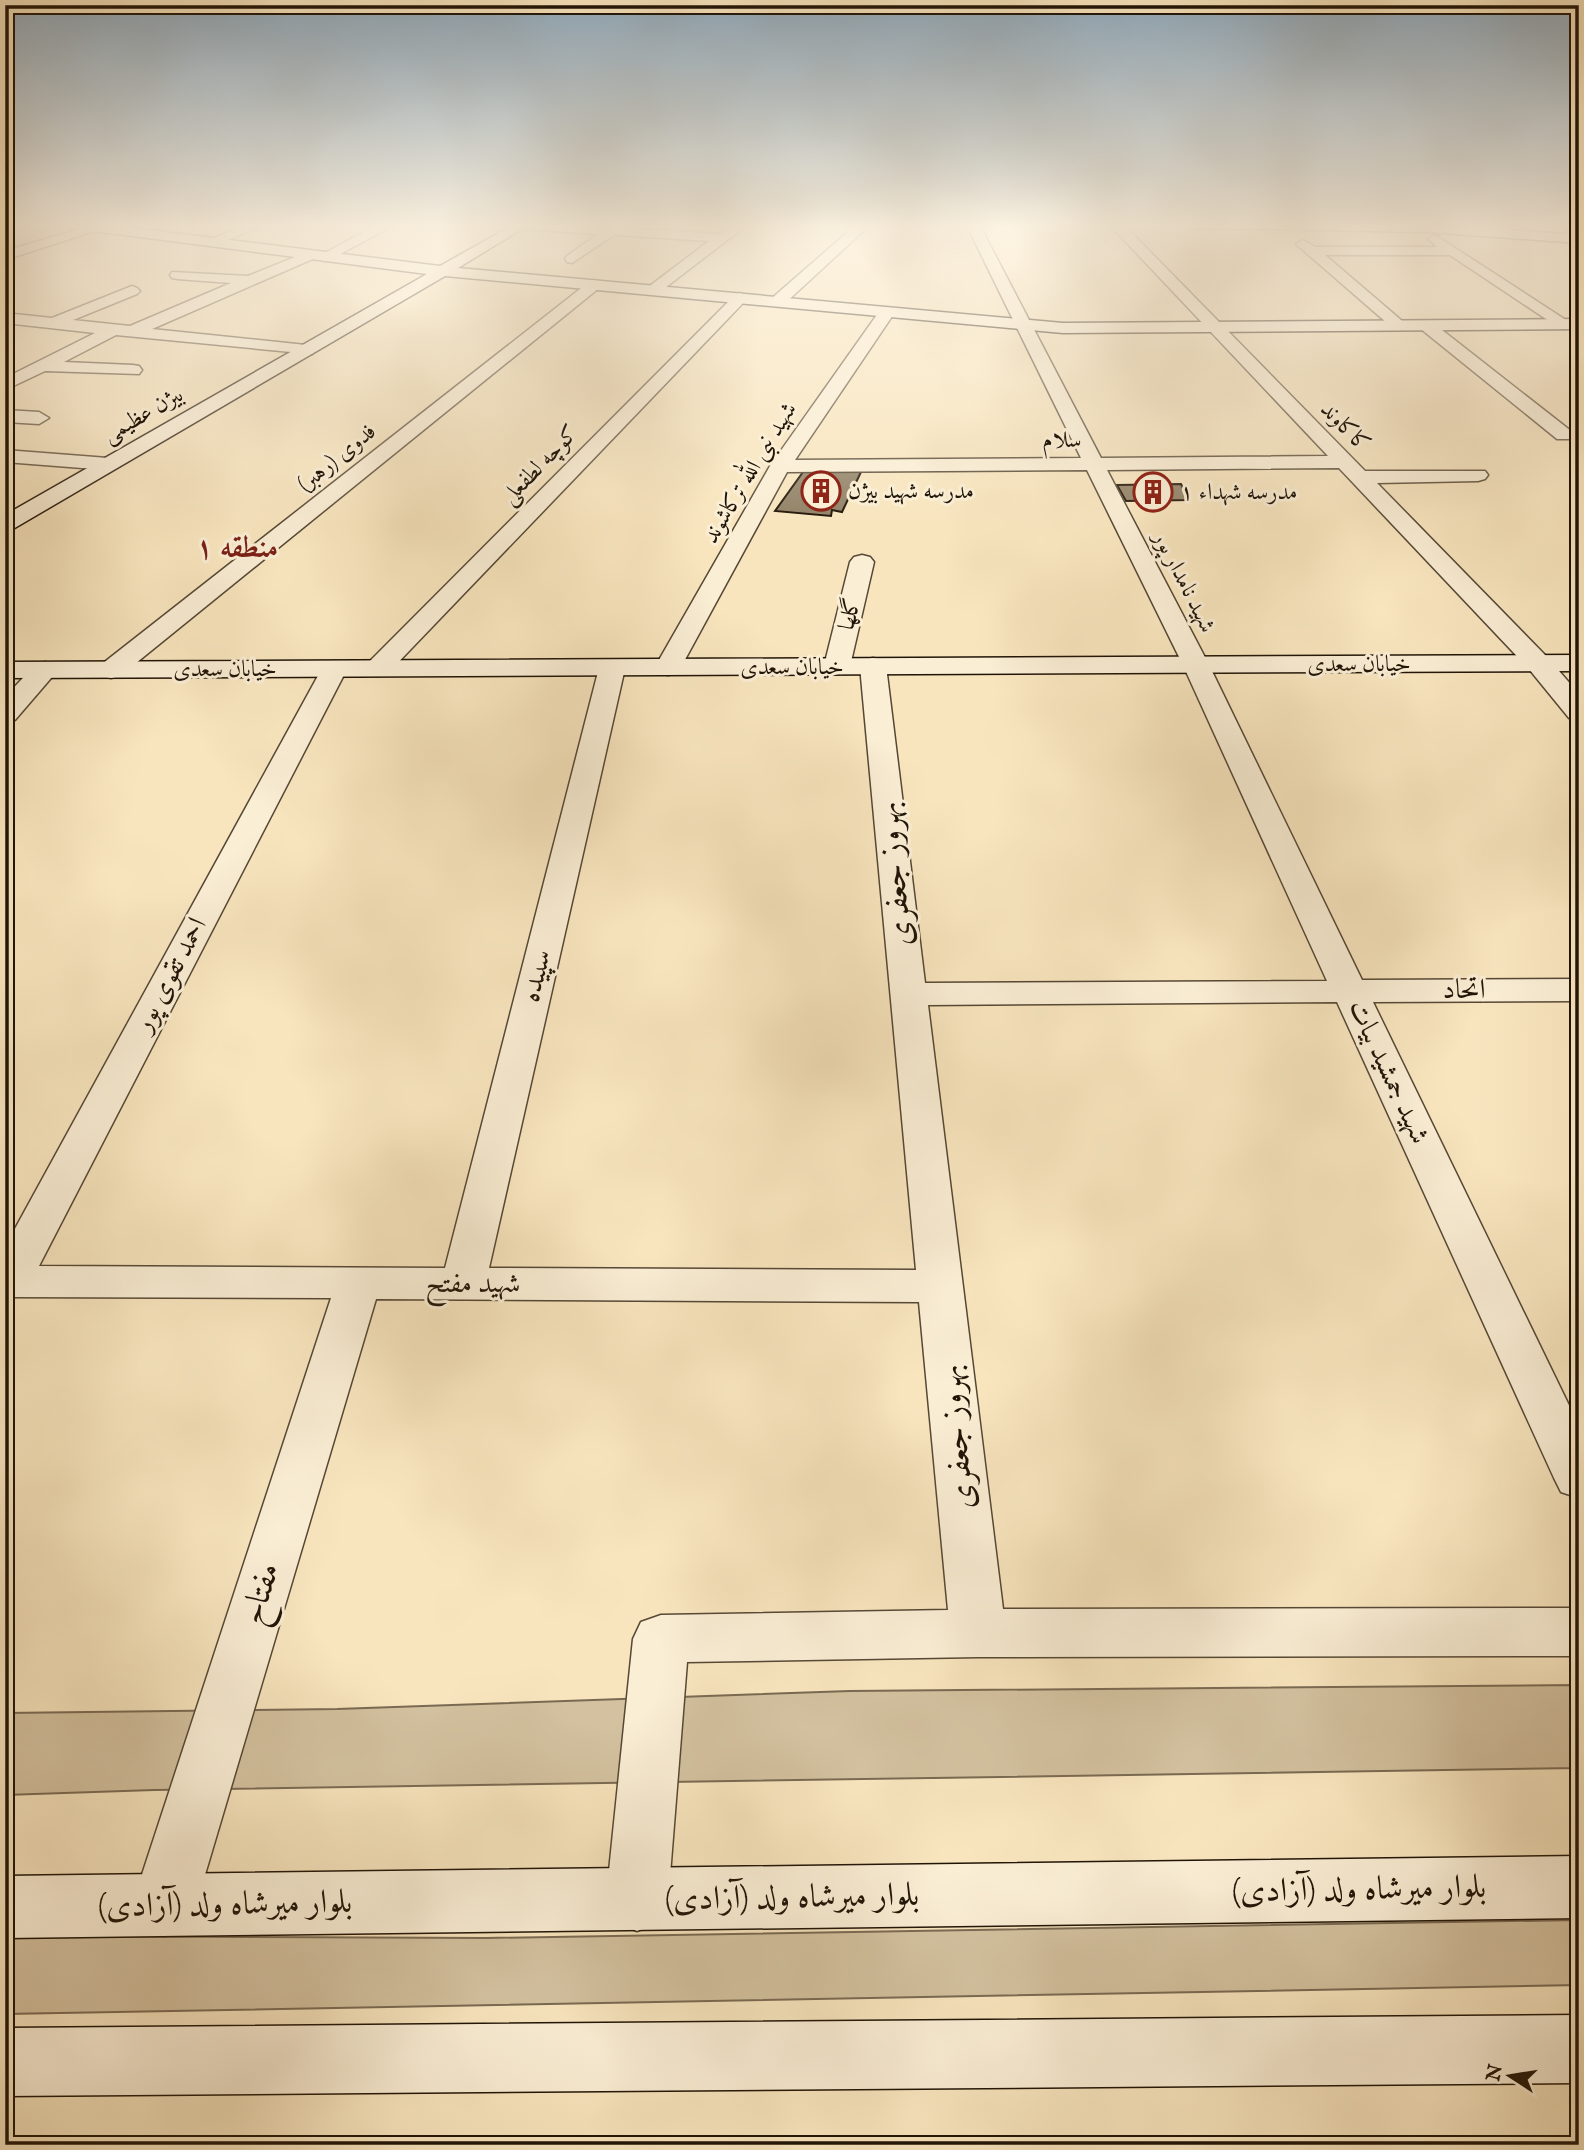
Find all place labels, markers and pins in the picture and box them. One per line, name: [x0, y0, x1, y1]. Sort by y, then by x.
building icon: مدرسه شهید بیژن: [800, 470, 842, 512]
building icon: مدرسه شهداء ۱: [1132, 471, 1174, 513]
place label: مدرسه شهید بیژن: [848, 477, 974, 506]
place label: مدرسه شهداء ۱: [1180, 478, 1297, 507]

